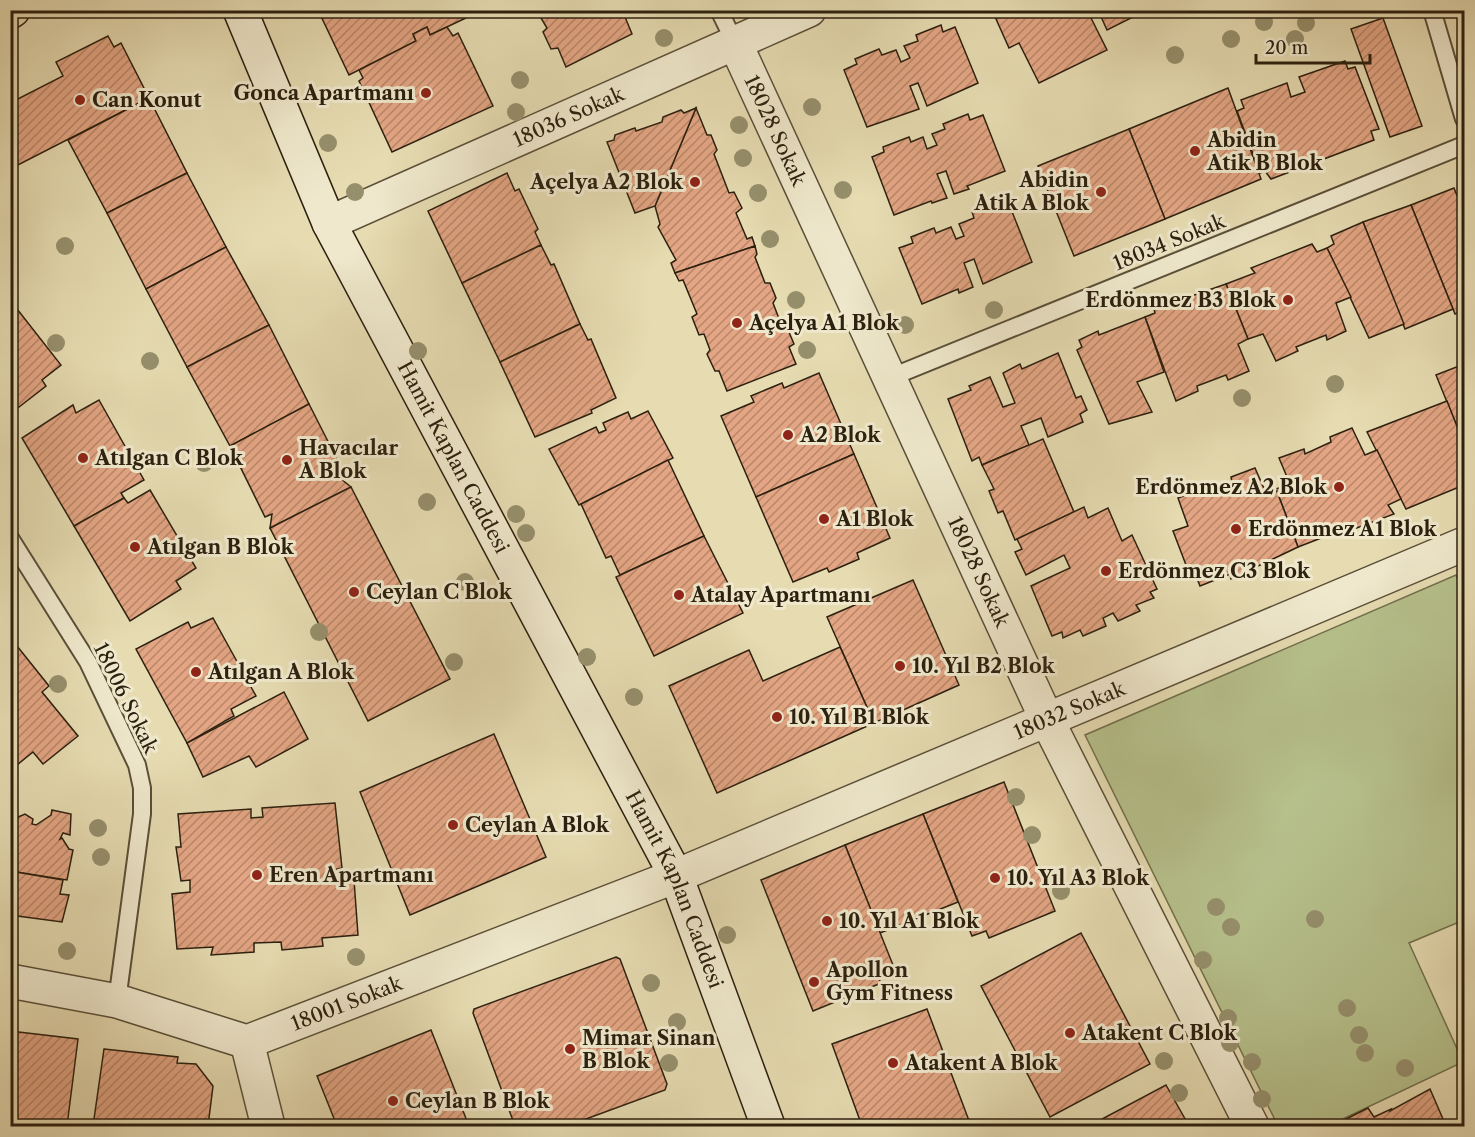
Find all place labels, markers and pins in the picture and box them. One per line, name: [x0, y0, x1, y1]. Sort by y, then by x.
place label: Gonca Apartmanı: [233, 81, 414, 105]
marker: Gonca Apartmanı: [419, 86, 433, 100]
place label: Can Konut: [92, 88, 202, 112]
marker: Can Konut: [73, 93, 87, 107]
place label: Abidin Atik B Blok: [1206, 128, 1324, 175]
marker: Abidin Atik B Blok: [1188, 144, 1202, 158]
place label: Abidin Atik A Blok: [973, 168, 1090, 215]
place label: Açelya A2 Blok: [529, 170, 684, 194]
marker: Açelya A2 Blok: [688, 175, 702, 189]
marker: Abidin Atik A Blok: [1094, 185, 1108, 199]
place label: Erdönmez B3 Blok: [1085, 288, 1277, 312]
marker: Erdönmez B3 Blok: [1281, 293, 1295, 307]
place label: Açelya A1 Blok: [748, 311, 900, 335]
marker: Açelya A1 Blok: [730, 316, 744, 330]
place label: A2 Blok: [799, 423, 881, 447]
marker: A2 Blok: [781, 428, 795, 442]
place label: Havacılar A Blok: [298, 436, 398, 483]
place label: Atılgan C Blok: [94, 446, 244, 470]
marker: Atılgan C Blok: [76, 451, 90, 465]
marker: Havacılar A Blok: [280, 453, 294, 467]
place label: Erdönmez A2 Blok: [1135, 475, 1328, 499]
marker: Erdönmez A2 Blok: [1332, 480, 1346, 494]
place label: A1 Blok: [835, 507, 914, 531]
marker: A1 Blok: [817, 512, 831, 526]
place label: Erdönmez A1 Blok: [1248, 517, 1438, 541]
marker: Erdönmez A1 Blok: [1229, 522, 1243, 536]
place label: Atılgan B Blok: [146, 535, 295, 559]
marker: Atılgan B Blok: [128, 540, 142, 554]
place label: Erdönmez C3 Blok: [1118, 559, 1311, 583]
marker: Erdönmez C3 Blok: [1099, 564, 1113, 578]
place label: Ceylan C Blok: [366, 580, 513, 604]
place label: Atalay Apartmanı: [690, 583, 871, 607]
marker: Ceylan C Blok: [347, 585, 361, 599]
marker: Atalay Apartmanı: [672, 588, 686, 602]
place label: 10. Yıl B2 Blok: [912, 654, 1056, 678]
marker: 10. Yıl B2 Blok: [893, 659, 907, 673]
place label: Atılgan A Blok: [207, 660, 355, 684]
marker: Atılgan A Blok: [189, 665, 203, 679]
place label: 10. Yıl B1 Blok: [789, 705, 930, 729]
marker: 10. Yıl B1 Blok: [770, 710, 784, 724]
place label: Ceylan A Blok: [465, 813, 610, 837]
marker: Ceylan A Blok: [446, 818, 460, 832]
place label: Eren Apartmanı: [269, 863, 434, 887]
place label: 10. Yıl A3 Blok: [1007, 866, 1150, 890]
marker: Eren Apartmanı: [250, 868, 264, 882]
marker: 10. Yıl A3 Blok: [988, 871, 1002, 885]
place label: 10. Yıl A1 Blok: [839, 909, 980, 933]
marker: 10. Yıl A1 Blok: [820, 914, 834, 928]
place label: Apollon Gym Fitness: [825, 958, 953, 1005]
marker: Apollon Gym Fitness: [807, 975, 821, 989]
place label: Atakent C Blok: [1081, 1021, 1238, 1045]
place label: Mimar Sinan B Blok: [582, 1026, 716, 1073]
marker: Atakent C Blok: [1063, 1026, 1077, 1040]
marker: Mimar Sinan B Blok: [563, 1042, 577, 1056]
place label: Atakent A Blok: [904, 1051, 1059, 1075]
marker: Atakent A Blok: [886, 1056, 900, 1070]
place label: Ceylan B Blok: [405, 1089, 551, 1113]
marker: Ceylan B Blok: [386, 1094, 400, 1108]

